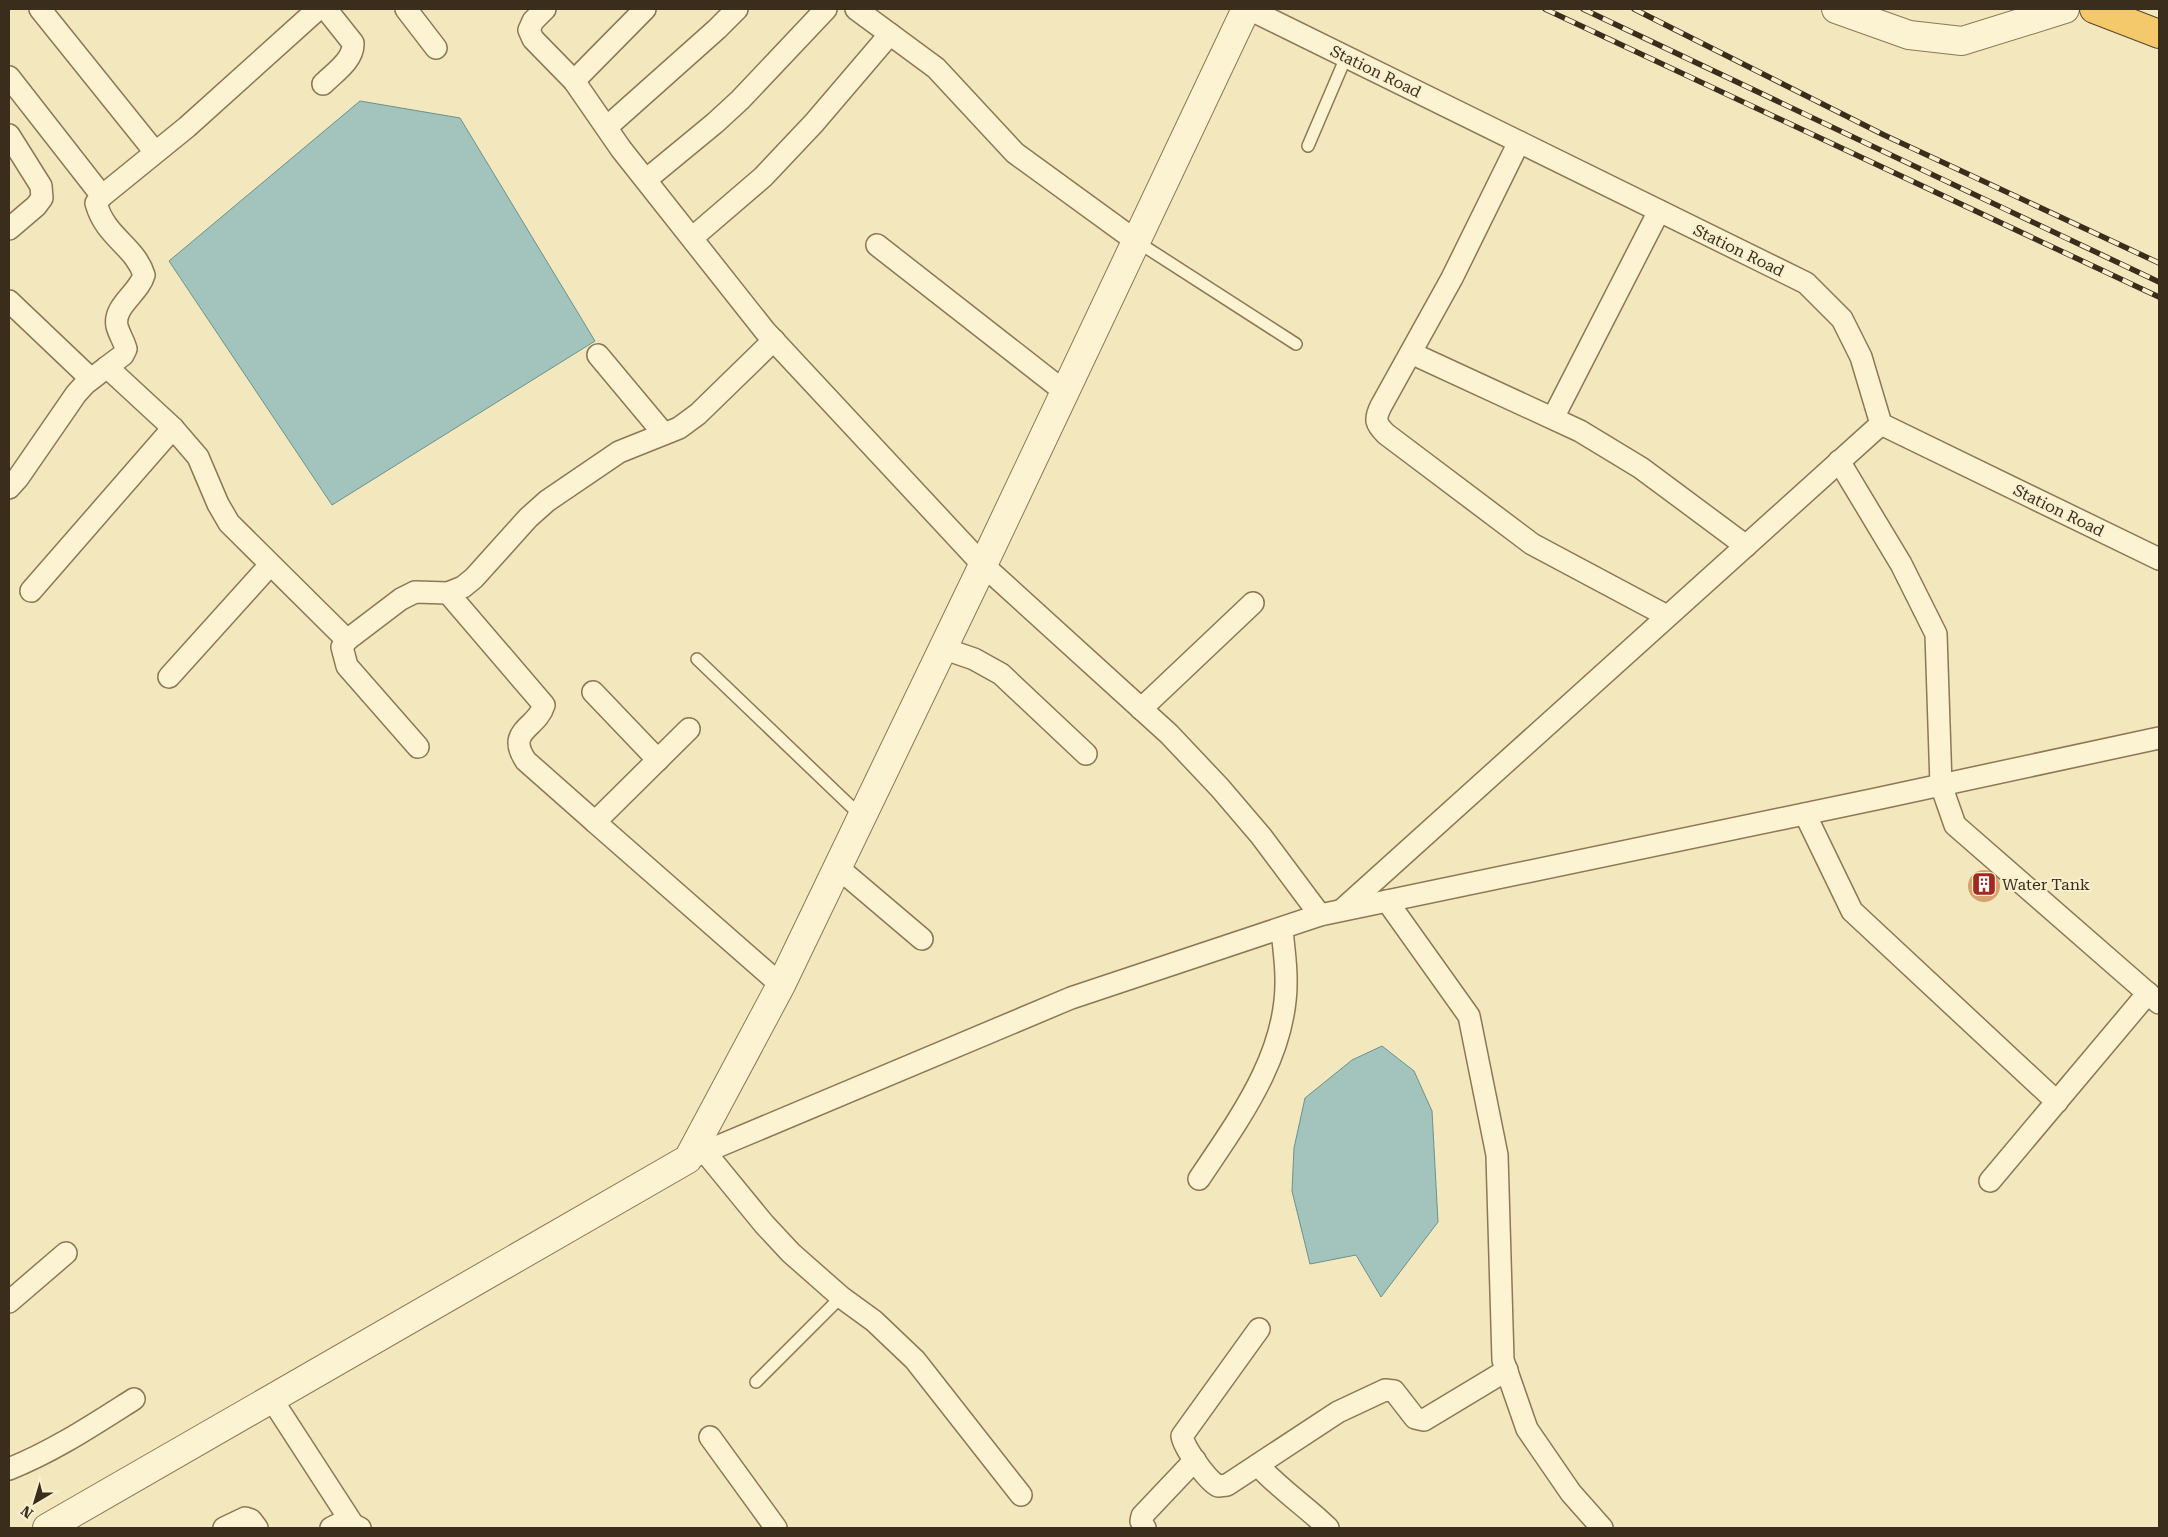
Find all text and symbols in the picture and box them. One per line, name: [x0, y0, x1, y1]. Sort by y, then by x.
street label: Station Road: [1327, 41, 1424, 102]
street label: Station Road: [1690, 220, 1787, 281]
street label: Station Road: [2010, 480, 2107, 541]
building icon: Water Tank: [1971, 871, 1997, 897]
place label: Water Tank: [2002, 875, 2090, 894]
north arrow: [10, 1477, 60, 1527]
text: N: [18, 1502, 36, 1522]

